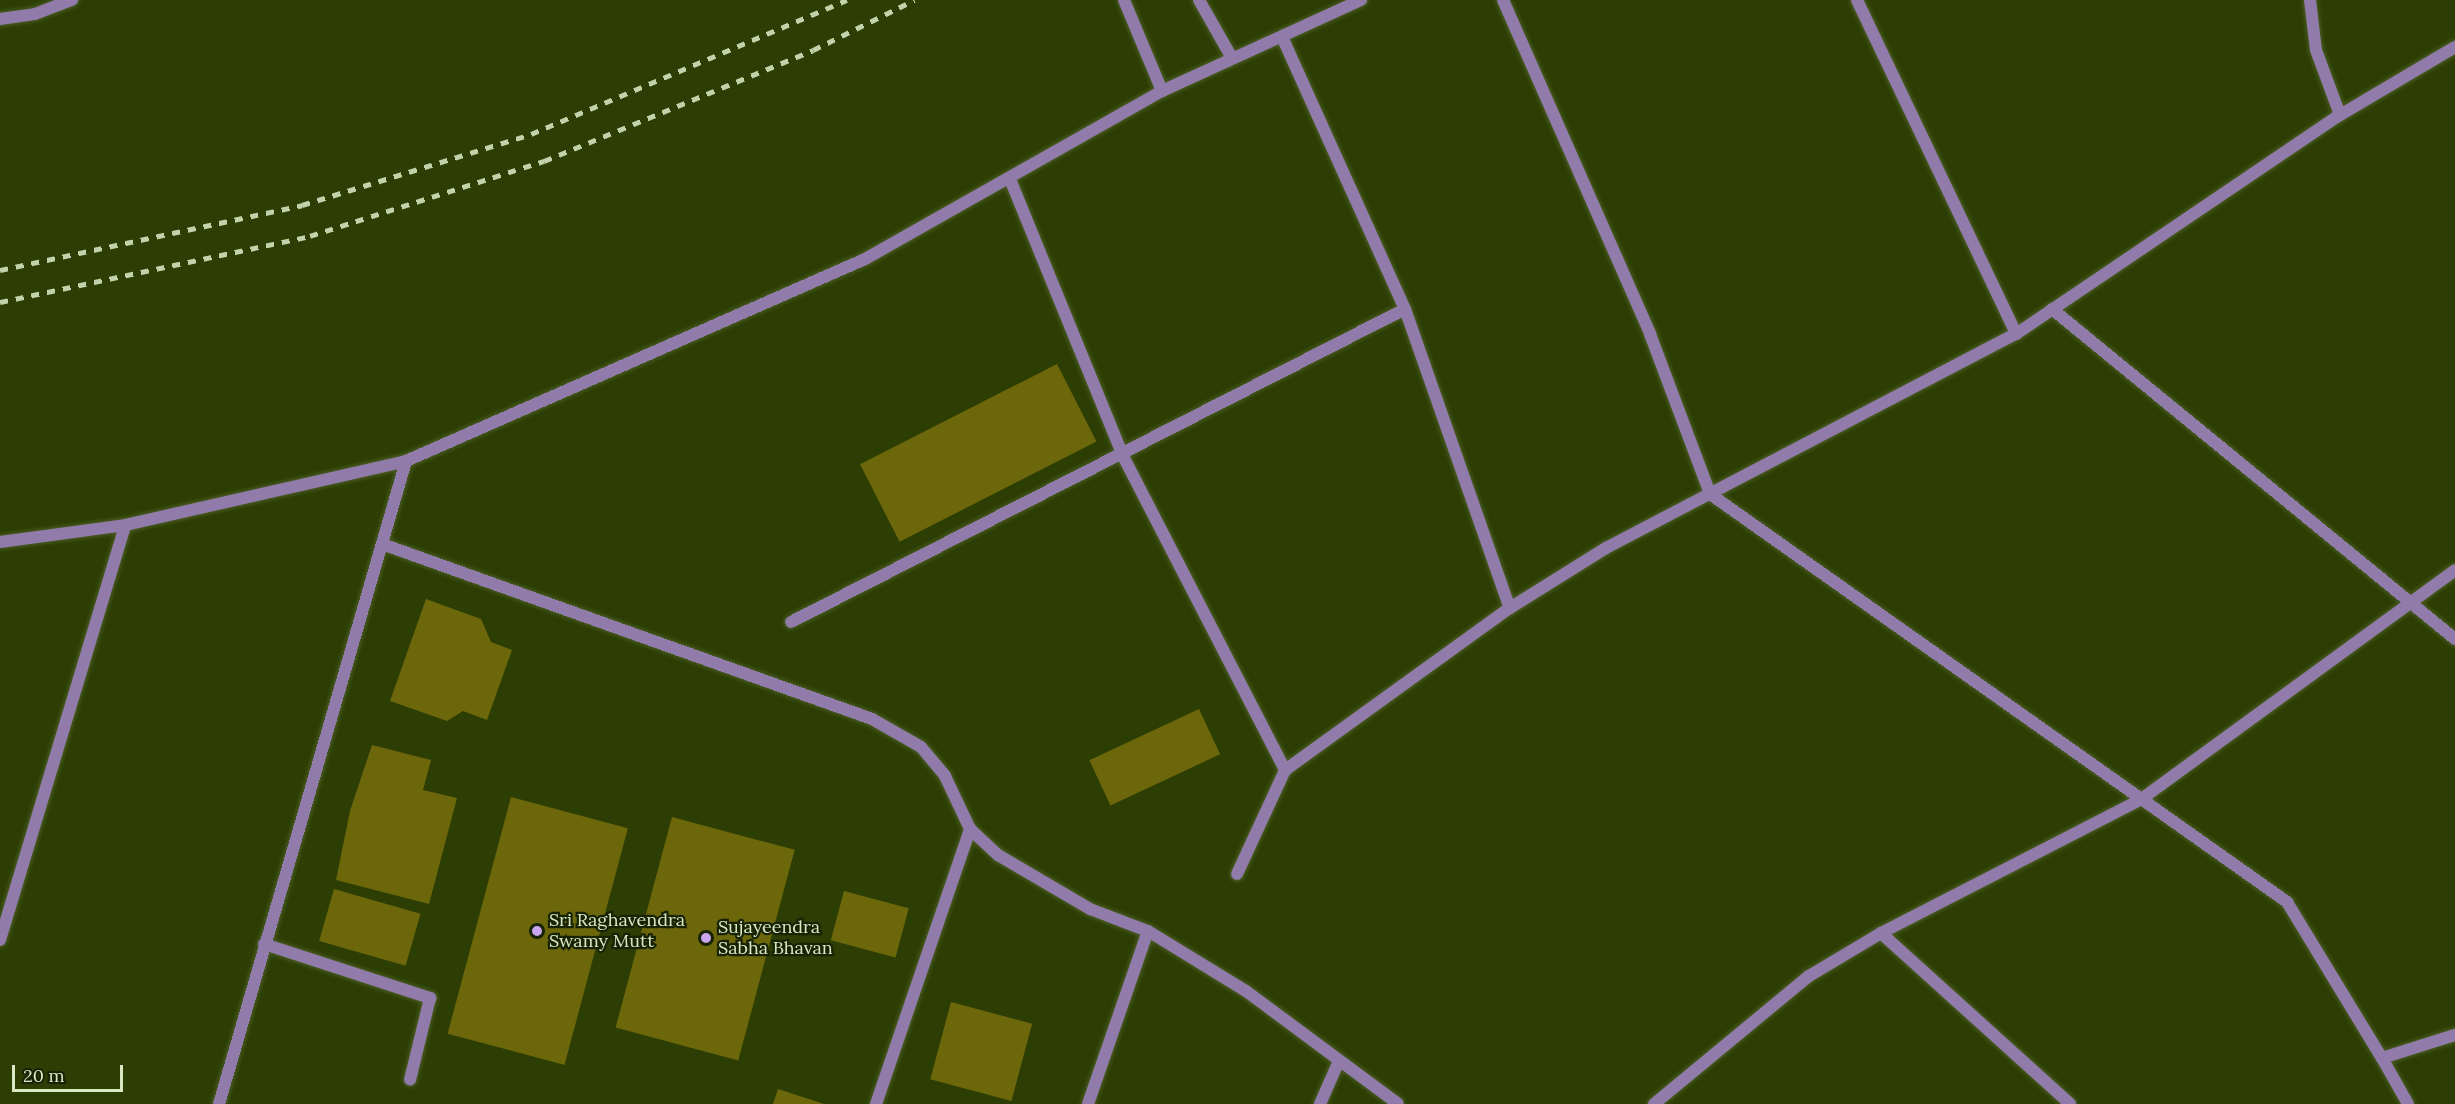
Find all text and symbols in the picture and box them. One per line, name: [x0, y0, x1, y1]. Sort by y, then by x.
place label: Sri Raghavendra Swamy Mutt: [549, 910, 685, 952]
place label: Sujayeendra Sabha Bhavan: [718, 917, 833, 960]
marker: Sri Raghavendra Swamy Mutt: [530, 924, 544, 938]
marker: Sujayeendra Sabha Bhavan: [699, 931, 713, 945]
scale bar: [15, 1053, 126, 1091]
text: 20 m: [23, 1064, 65, 1087]

